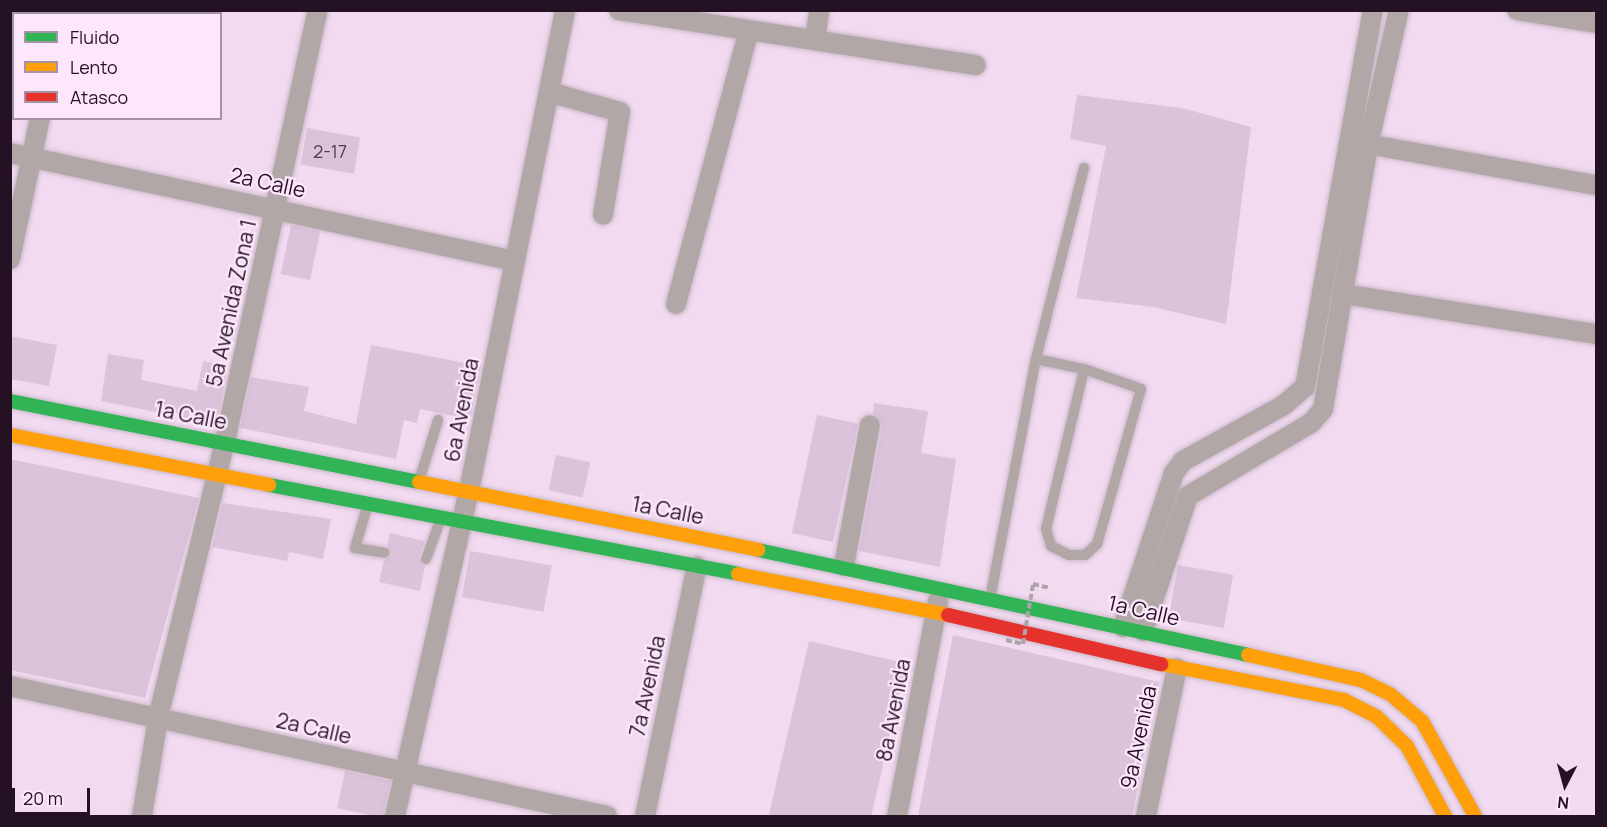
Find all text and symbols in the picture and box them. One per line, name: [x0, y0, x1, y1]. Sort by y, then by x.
legend: [12, 12, 222, 120]
text: Fluido: [70, 25, 119, 49]
text: Lento: [70, 55, 118, 79]
text: Atasco: [70, 85, 128, 109]
house number: 2-17: [313, 140, 347, 162]
street label: 2a Calle: [228, 162, 308, 202]
street label: 5a Avenida Zona 1: [201, 217, 261, 389]
street label: 6a Avenida: [439, 356, 483, 464]
street label: 1a Calle: [153, 396, 229, 434]
street label: 1a Calle: [630, 491, 706, 529]
street label: 1a Calle: [1106, 590, 1182, 630]
street label: 7a Avenida: [624, 633, 670, 739]
street label: 8a Avenida: [871, 656, 915, 764]
street label: 9a Avenida: [1115, 683, 1161, 791]
street label: 2a Calle: [274, 707, 354, 749]
north arrow: [1535, 755, 1595, 815]
scale bar: [15, 776, 93, 814]
text: 20 m: [23, 786, 63, 810]
text: N: [1556, 791, 1570, 814]

